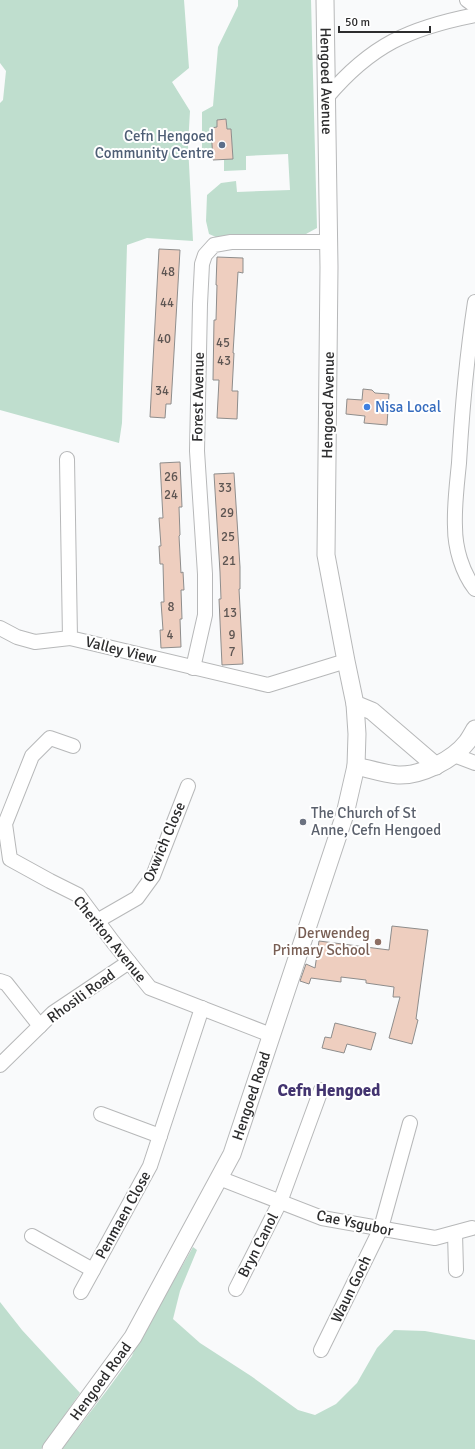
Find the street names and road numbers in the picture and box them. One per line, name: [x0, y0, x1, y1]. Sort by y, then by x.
street label: Hengoed Avenue: [316, 27, 336, 135]
street label: Hengoed Avenue: [318, 351, 338, 459]
street label: Forest Avenue: [188, 352, 208, 442]
street label: Valley View: [84, 632, 159, 668]
street label: Oxwich Close: [139, 799, 189, 885]
street label: Cheriton Avenue: [70, 892, 150, 986]
street label: Rhosili Road: [44, 965, 118, 1027]
street label: Hengoed Road: [228, 1049, 274, 1143]
street label: Penmaen Close: [92, 1168, 154, 1262]
street label: Cae Ysgubor: [315, 1206, 395, 1240]
street label: Bryn Canol: [234, 1210, 282, 1280]
street label: Waun Goch: [327, 1253, 375, 1325]
street label: Hengoed Road: [66, 1339, 135, 1424]

